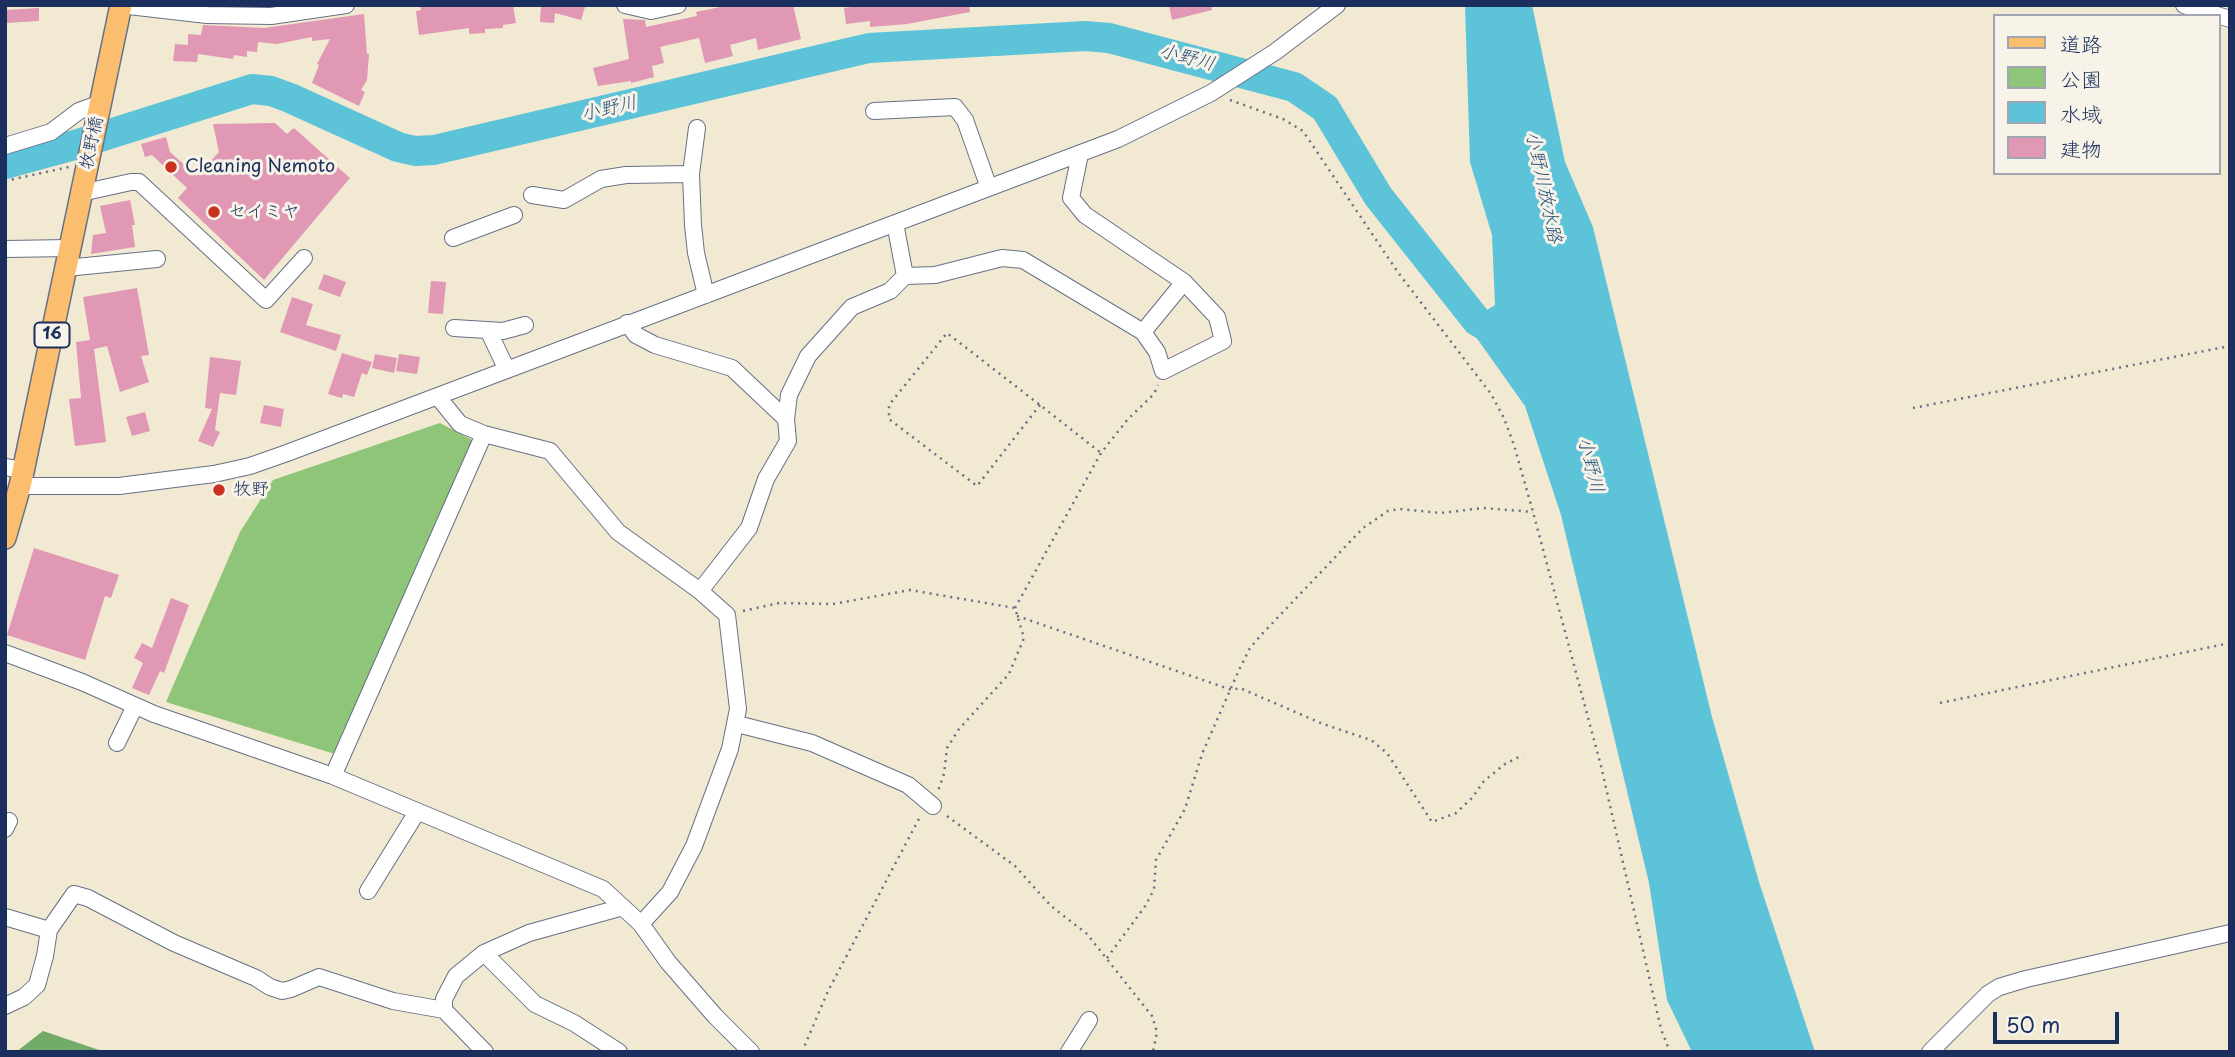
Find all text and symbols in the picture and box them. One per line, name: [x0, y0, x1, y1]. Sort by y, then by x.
legend: [1994, 14, 2221, 175]
text: 道路: [2060, 27, 2102, 59]
water label: 小野川: [1157, 40, 1217, 76]
text: 公園: [2060, 62, 2102, 94]
water label: 小野川: [579, 91, 639, 127]
text: 水域: [2060, 97, 2102, 129]
street label: 牧野橋: [76, 114, 108, 172]
water label: 小野川放水路: [1520, 129, 1566, 245]
text: 建物: [2060, 132, 2102, 164]
place label: Cleaning Nemoto: [185, 156, 335, 178]
marker: Cleaning Nemoto: [163, 159, 179, 175]
place label: セイミヤ: [228, 201, 300, 223]
marker: セイミヤ: [206, 204, 222, 220]
road number: 16: [34, 322, 70, 348]
water label: 小野川: [1572, 435, 1608, 495]
place label: 牧野: [233, 479, 269, 501]
marker: 牧野: [211, 482, 227, 498]
scale bar: [1997, 998, 2123, 1042]
text: 50 m: [2006, 1008, 2060, 1040]

